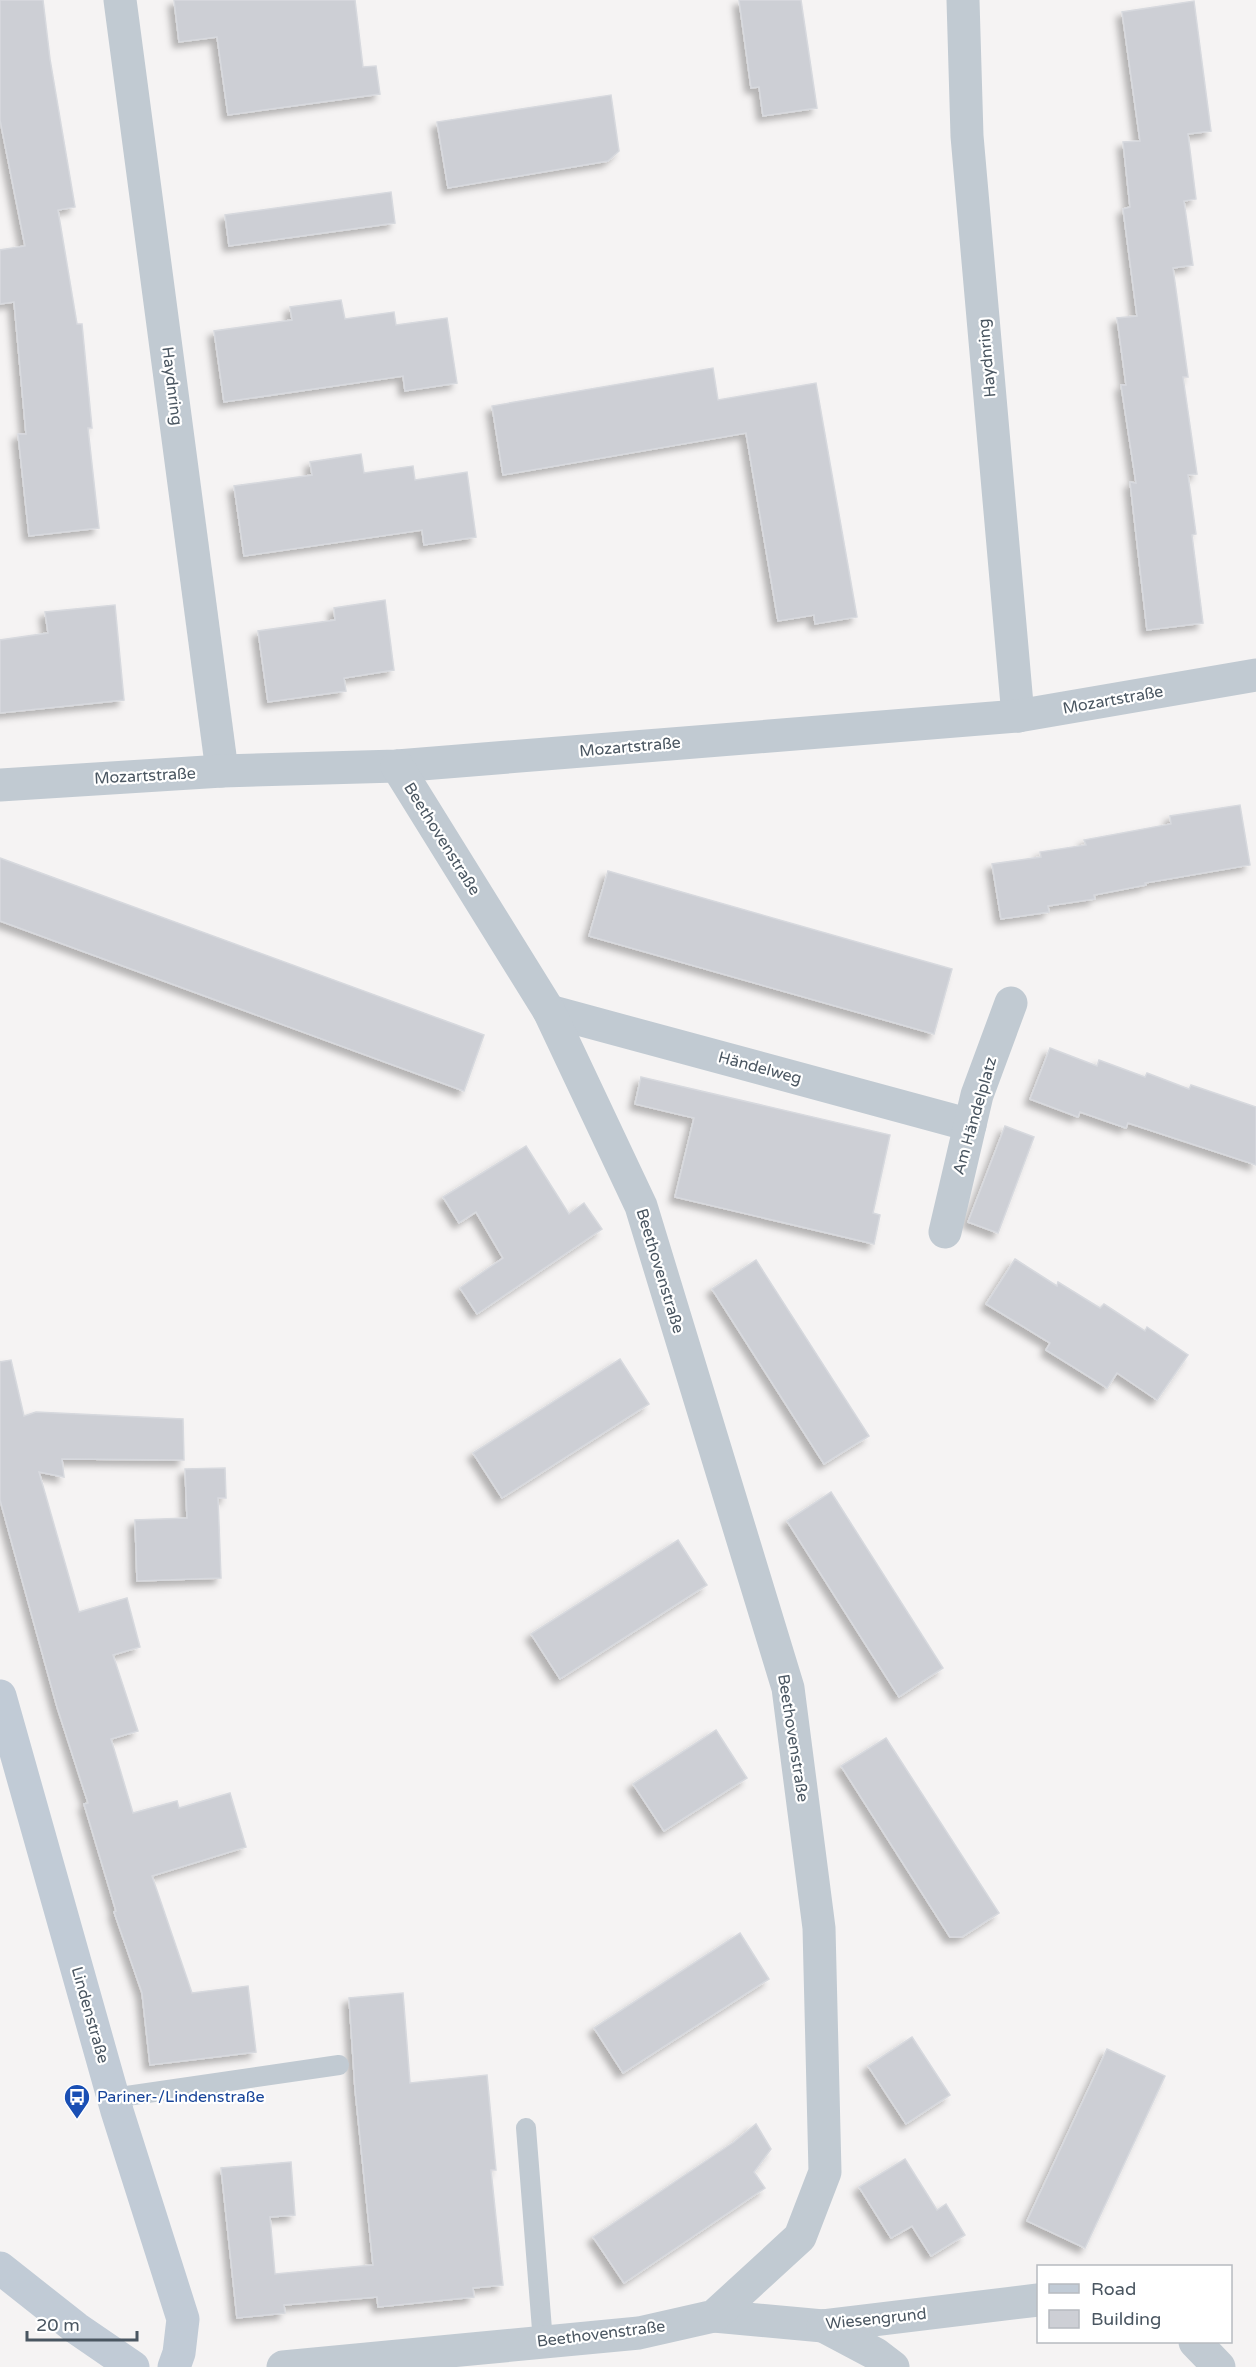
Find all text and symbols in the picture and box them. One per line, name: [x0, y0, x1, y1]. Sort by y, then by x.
street label: Haydnring: [974, 318, 1000, 398]
street label: Haydnring: [157, 345, 187, 427]
street label: Mozartstraße: [1061, 681, 1165, 719]
street label: Mozartstraße: [578, 733, 682, 761]
street label: Mozartstraße: [94, 763, 196, 789]
street label: Beethovenstraße: [399, 779, 485, 899]
street label: Händelweg: [716, 1047, 804, 1089]
street label: Am Händelplatz: [949, 1055, 1001, 1177]
street label: Beethovenstraße: [632, 1206, 688, 1336]
street label: Beethovenstraße: [773, 1673, 813, 1803]
street label: Lindenstraße: [67, 1964, 113, 2066]
bus stop icon: Pariner-/Lindenstraße: [62, 2082, 92, 2120]
place label: Pariner-/Lindenstraße: [97, 2087, 264, 2107]
legend: [1037, 2265, 1232, 2343]
text: Road: [1091, 2278, 1136, 2300]
scale bar: [27, 2304, 136, 2342]
street label: Wiesengrund: [825, 2304, 927, 2334]
text: Building: [1091, 2308, 1161, 2330]
text: 20 m: [36, 2314, 80, 2336]
street label: Beethovenstraße: [536, 2316, 666, 2352]

